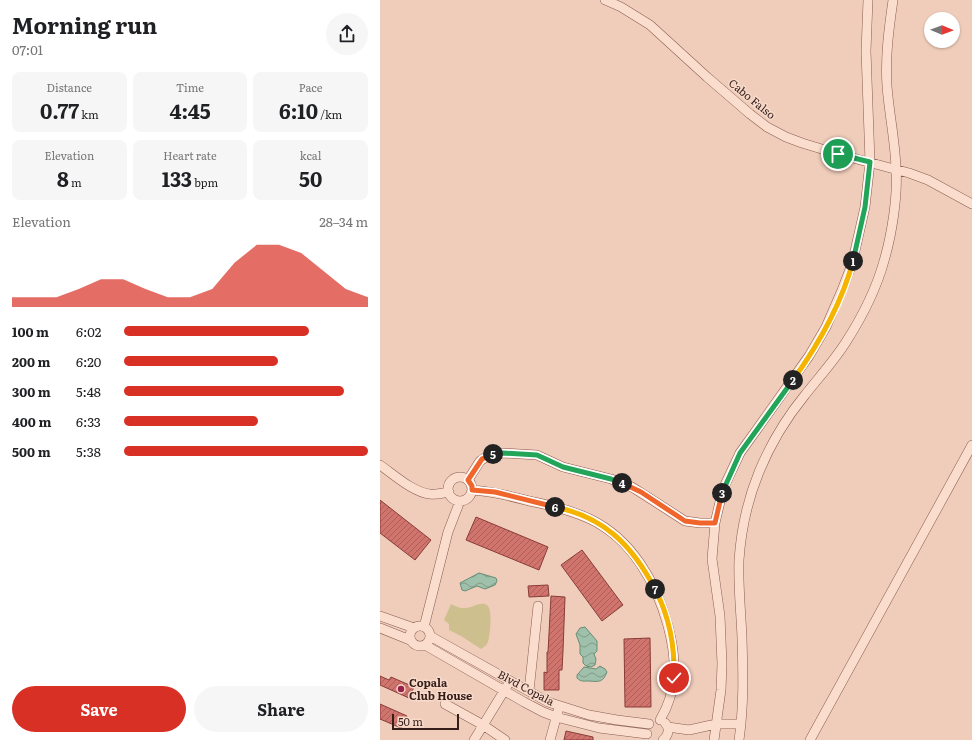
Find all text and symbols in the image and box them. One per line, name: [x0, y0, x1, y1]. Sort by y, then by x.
text: Morning run: [12, 8, 157, 41]
north arrow: [924, 12, 960, 48]
map controls: [924, 12, 960, 48]
button: share: [326, 13, 368, 55]
text: 07:01: [12, 40, 43, 59]
street label: Cabo Falso: [726, 74, 779, 122]
text: Distance: [47, 79, 92, 95]
text: Time: [176, 79, 204, 95]
text: Pace: [299, 79, 322, 95]
text: 0.77: [40, 95, 79, 125]
text: 4:45: [169, 95, 211, 125]
text: 6:10: [279, 95, 318, 125]
text: km: [79, 106, 99, 122]
text: /km: [318, 106, 342, 122]
pin: [821, 137, 855, 171]
icon: arrive: [827, 143, 849, 165]
text: Elevation: [44, 147, 94, 163]
text: Heart rate: [163, 147, 217, 163]
text: kcal: [300, 147, 322, 163]
text: 8: [57, 163, 69, 193]
text: 133: [162, 163, 192, 193]
text: 50: [299, 163, 322, 193]
text: m: [69, 174, 82, 190]
text: bpm: [192, 174, 218, 190]
text: Elevation: [12, 212, 71, 231]
text: 28–34 m: [319, 212, 368, 231]
pin: 1: [843, 251, 863, 271]
text: 1: [851, 253, 855, 269]
text: 100 m: [12, 322, 49, 341]
text: 6:02: [76, 322, 101, 341]
text: 200 m: [12, 352, 51, 371]
text: 6:20: [76, 352, 101, 371]
pin: 2: [783, 370, 803, 390]
text: 2: [790, 372, 796, 388]
text: 300 m: [12, 382, 51, 401]
text: 5:48: [76, 382, 101, 401]
text: 400 m: [12, 412, 51, 431]
text: 6:33: [76, 412, 101, 431]
text: 500 m: [12, 442, 51, 461]
text: 5:38: [76, 442, 101, 461]
pin: 5: [483, 444, 503, 464]
text: 5: [490, 446, 496, 462]
pin: 4: [612, 473, 632, 493]
text: 4: [619, 475, 625, 491]
pin: 3: [712, 483, 732, 503]
text: 3: [719, 485, 725, 501]
pin: 6: [545, 497, 565, 517]
text: 6: [552, 499, 558, 515]
pin: 7: [645, 579, 665, 599]
text: 7: [652, 581, 658, 597]
pin: [657, 661, 691, 695]
street label: Blvd Copala: [495, 665, 558, 709]
icon: check: [663, 667, 685, 689]
place label: Copala Club House: [409, 674, 472, 703]
marker: Copala Club House: [396, 684, 406, 694]
button: Save: [12, 686, 186, 732]
button: Share: [194, 686, 368, 732]
scale bar: [392, 712, 459, 731]
text: 50 m: [398, 713, 423, 729]

